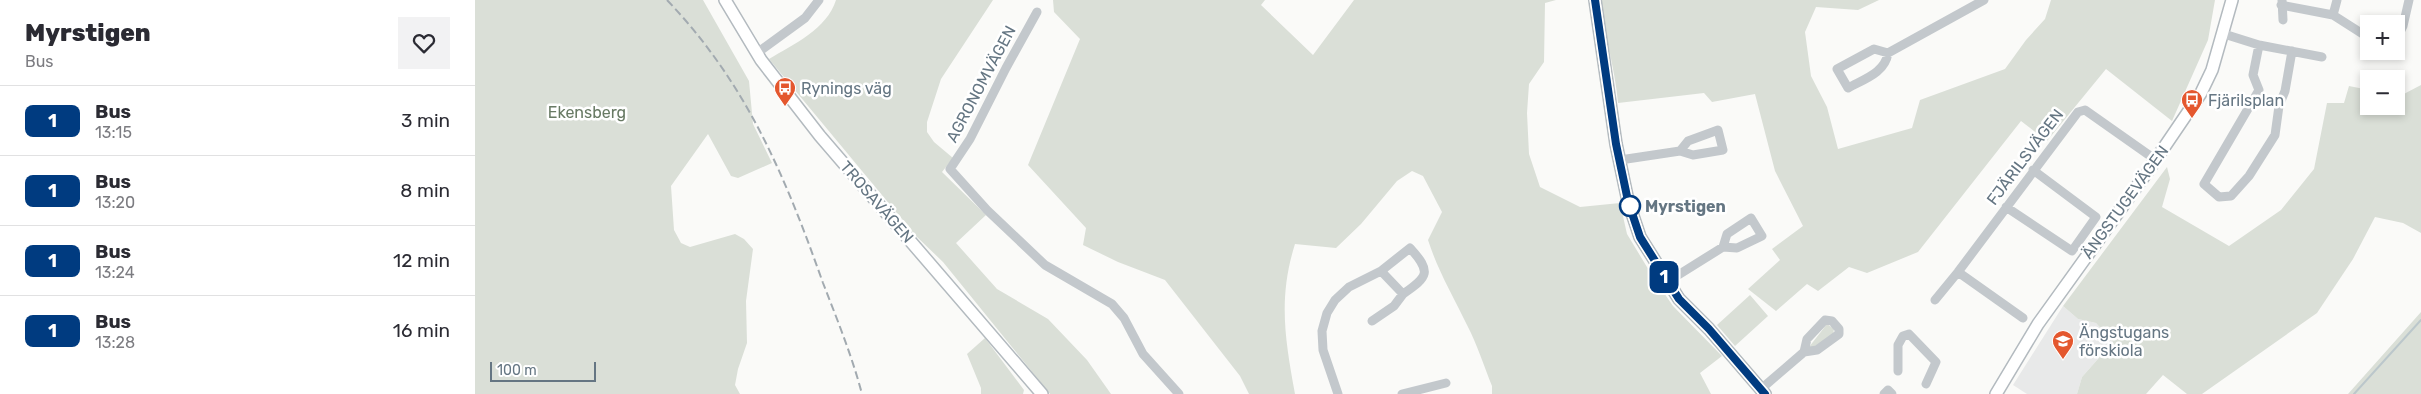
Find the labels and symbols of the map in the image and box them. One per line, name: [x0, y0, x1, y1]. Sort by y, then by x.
street label: AGRONOMVÄGEN: [942, 22, 1020, 146]
bus stop icon: Rynings väg: [773, 76, 797, 107]
place label: Rynings väg: [801, 79, 892, 98]
bus stop icon: Fjärilsplan: [2180, 88, 2204, 119]
place label: Fjärilsplan: [2208, 91, 2284, 110]
park label: Ekensberg: [548, 103, 626, 122]
street label: FJÄRILSVÄGEN: [1983, 105, 2067, 209]
street label: ÄNGSTUGEVÄGEN: [2078, 142, 2172, 262]
street label: TROSAVÄGEN: [836, 157, 918, 247]
marker: Myrstigen: [1619, 195, 1641, 217]
place label: Myrstigen: [1645, 197, 1726, 216]
line badge: 1: [1648, 261, 1680, 293]
place label: Ängstugans förskiola: [2079, 323, 2169, 360]
school or university icon: Ängstugans förskiola: [2051, 329, 2075, 360]
scale bar: [490, 359, 596, 382]

